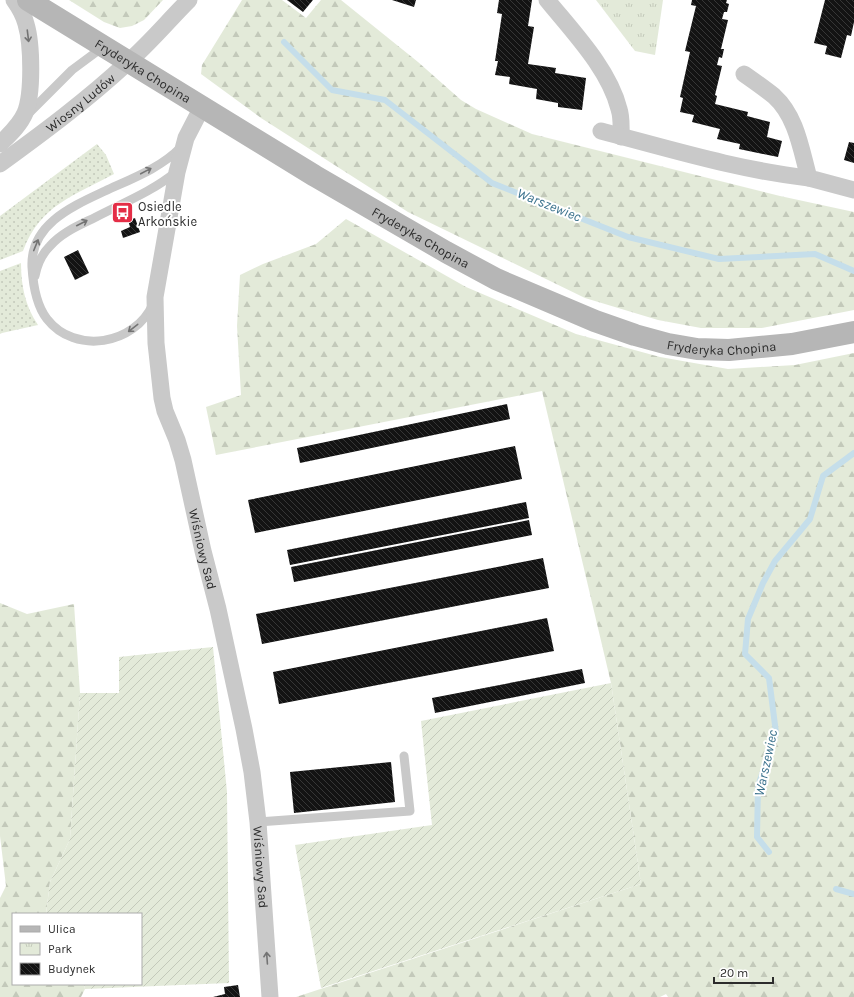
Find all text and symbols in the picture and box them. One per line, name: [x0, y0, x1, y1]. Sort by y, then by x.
one-way arrow: [24, 29, 32, 42]
street label: Fryderyka Chopina: [92, 35, 194, 106]
street label: Wiosny Ludów: [43, 70, 118, 135]
one-way arrow: [140, 167, 152, 174]
water label: Warszewiec: [514, 184, 584, 226]
place label: Osiedle Arkońskie: [138, 199, 197, 229]
bus stop icon: Osiedle Arkońskie: [109, 200, 135, 226]
street label: Fryderyka Chopina: [370, 203, 472, 271]
one-way arrow: [76, 219, 88, 227]
one-way arrow: [32, 239, 40, 251]
one-way arrow: [128, 324, 139, 332]
street label: Fryderyka Chopina: [666, 336, 777, 358]
street label: Wiśniowy Sad: [186, 507, 220, 591]
water label: Warszewiec: [751, 728, 781, 798]
street label: Wiśniowy Sad: [251, 825, 271, 909]
legend: [12, 913, 142, 985]
text: Ulica: [48, 922, 76, 936]
text: Park: [48, 942, 73, 956]
one-way arrow: [263, 952, 270, 965]
scale bar: [714, 959, 773, 985]
text: Budynek: [48, 962, 96, 976]
text: 20 m: [720, 966, 748, 980]

